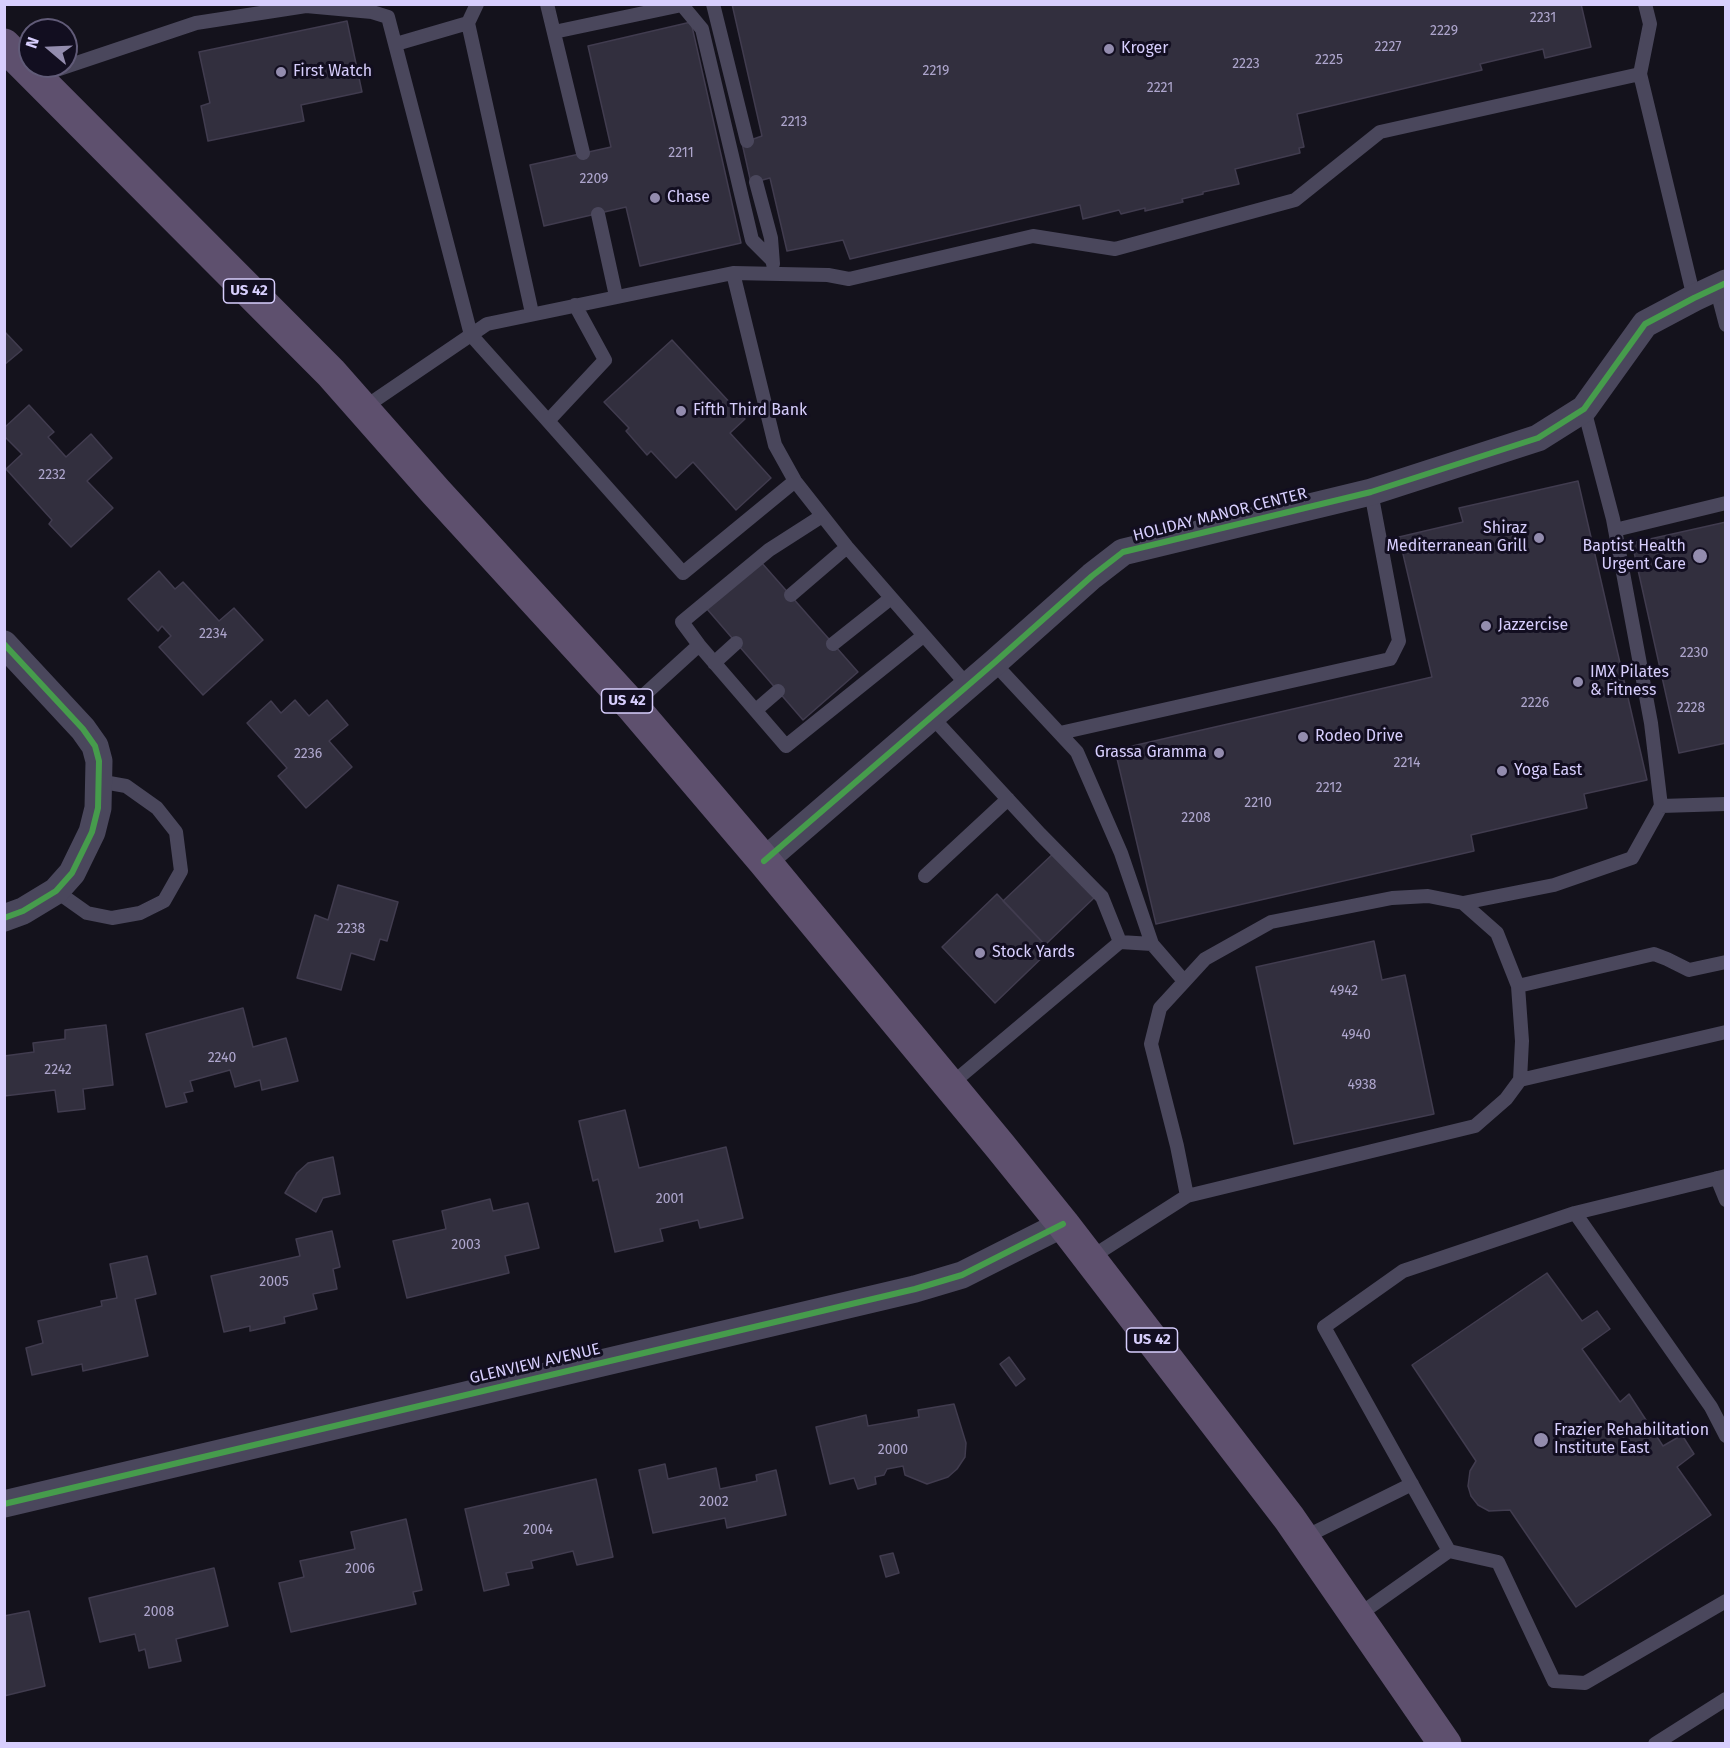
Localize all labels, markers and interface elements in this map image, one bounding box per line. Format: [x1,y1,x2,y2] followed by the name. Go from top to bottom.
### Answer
[1530,10,1556,26] house number: 2231
[18,18,78,78] north arrow
[1430,23,1458,39] house number: 2229
[22,35,43,51] text: N
[1121,39,1168,59] place label: Kroger
[1375,39,1401,55] house number: 2227
[1102,42,1116,56] marker: Kroger
[1315,52,1343,68] house number: 2225
[1232,56,1260,72] house number: 2223
[293,62,372,82] place label: First Watch
[923,63,949,79] house number: 2219
[274,65,288,79] marker: First Watch
[1147,80,1173,96] house number: 2221
[781,114,807,130] house number: 2213
[668,145,694,161] house number: 2211
[580,171,608,187] house number: 2209
[667,188,710,208] place label: Chase
[648,191,662,205] marker: Chase
[224,279,274,303] road number: US 42
[693,401,807,421] place label: Fifth Third Bank
[674,404,688,418] marker: Fifth Third Bank
[38,467,66,483] house number: 2232
[1131,484,1309,546] street label: HOLIDAY MANOR CENTER
[1387,519,1527,557] place label: Shiraz Mediterranean Grill
[1532,531,1546,545] marker: Shiraz Mediterranean Grill
[1582,537,1686,575] place label: Baptist Health Urgent Care
[1691,547,1709,565] marker: Baptist Health Urgent Care
[1498,616,1568,636] place label: Jazzercise
[1479,619,1493,633] marker: Jazzercise
[199,626,227,642] house number: 2234
[1680,645,1708,661] house number: 2230
[1590,663,1669,701] place label: IMX Pilates & Fitness
[1571,675,1585,689] marker: IMX Pilates & Fitness
[602,689,652,713] road number: US 42
[1521,695,1549,711] house number: 2226
[1677,700,1705,716] house number: 2228
[1315,727,1403,747] place label: Rodeo Drive
[1296,730,1310,744] marker: Rodeo Drive
[1095,743,1207,763] place label: Grassa Gramma
[294,746,322,762] house number: 2236
[1212,746,1226,760] marker: Grassa Gramma
[1393,755,1421,771] house number: 2214
[1514,761,1582,781] place label: Yoga East
[1495,764,1509,778] marker: Yoga East
[1316,780,1342,796] house number: 2212
[1244,795,1272,811] house number: 2210
[1181,810,1211,826] house number: 2208
[337,921,365,937] house number: 2238
[992,943,1075,963] place label: Stock Yards
[973,946,987,960] marker: Stock Yards
[1330,983,1358,999] house number: 4942
[1341,1027,1371,1043] house number: 4940
[208,1050,236,1066] house number: 2240
[44,1062,72,1078] house number: 2242
[1348,1077,1376,1093] house number: 4938
[656,1191,684,1207] house number: 2001
[451,1237,481,1253] house number: 2003
[259,1274,289,1290] house number: 2005
[1126,1328,1178,1352] road number: US 42
[468,1340,602,1388] street label: GLENVIEW AVENUE
[1554,1421,1709,1459] place label: Frazier Rehabilitation Institute East
[1532,1431,1550,1449] marker: Frazier Rehabilitation Institute East
[878,1442,908,1458] house number: 2000
[699,1494,729,1510] house number: 2002
[523,1522,553,1538] house number: 2004
[345,1561,375,1577] house number: 2006
[144,1604,174,1620] house number: 2008

